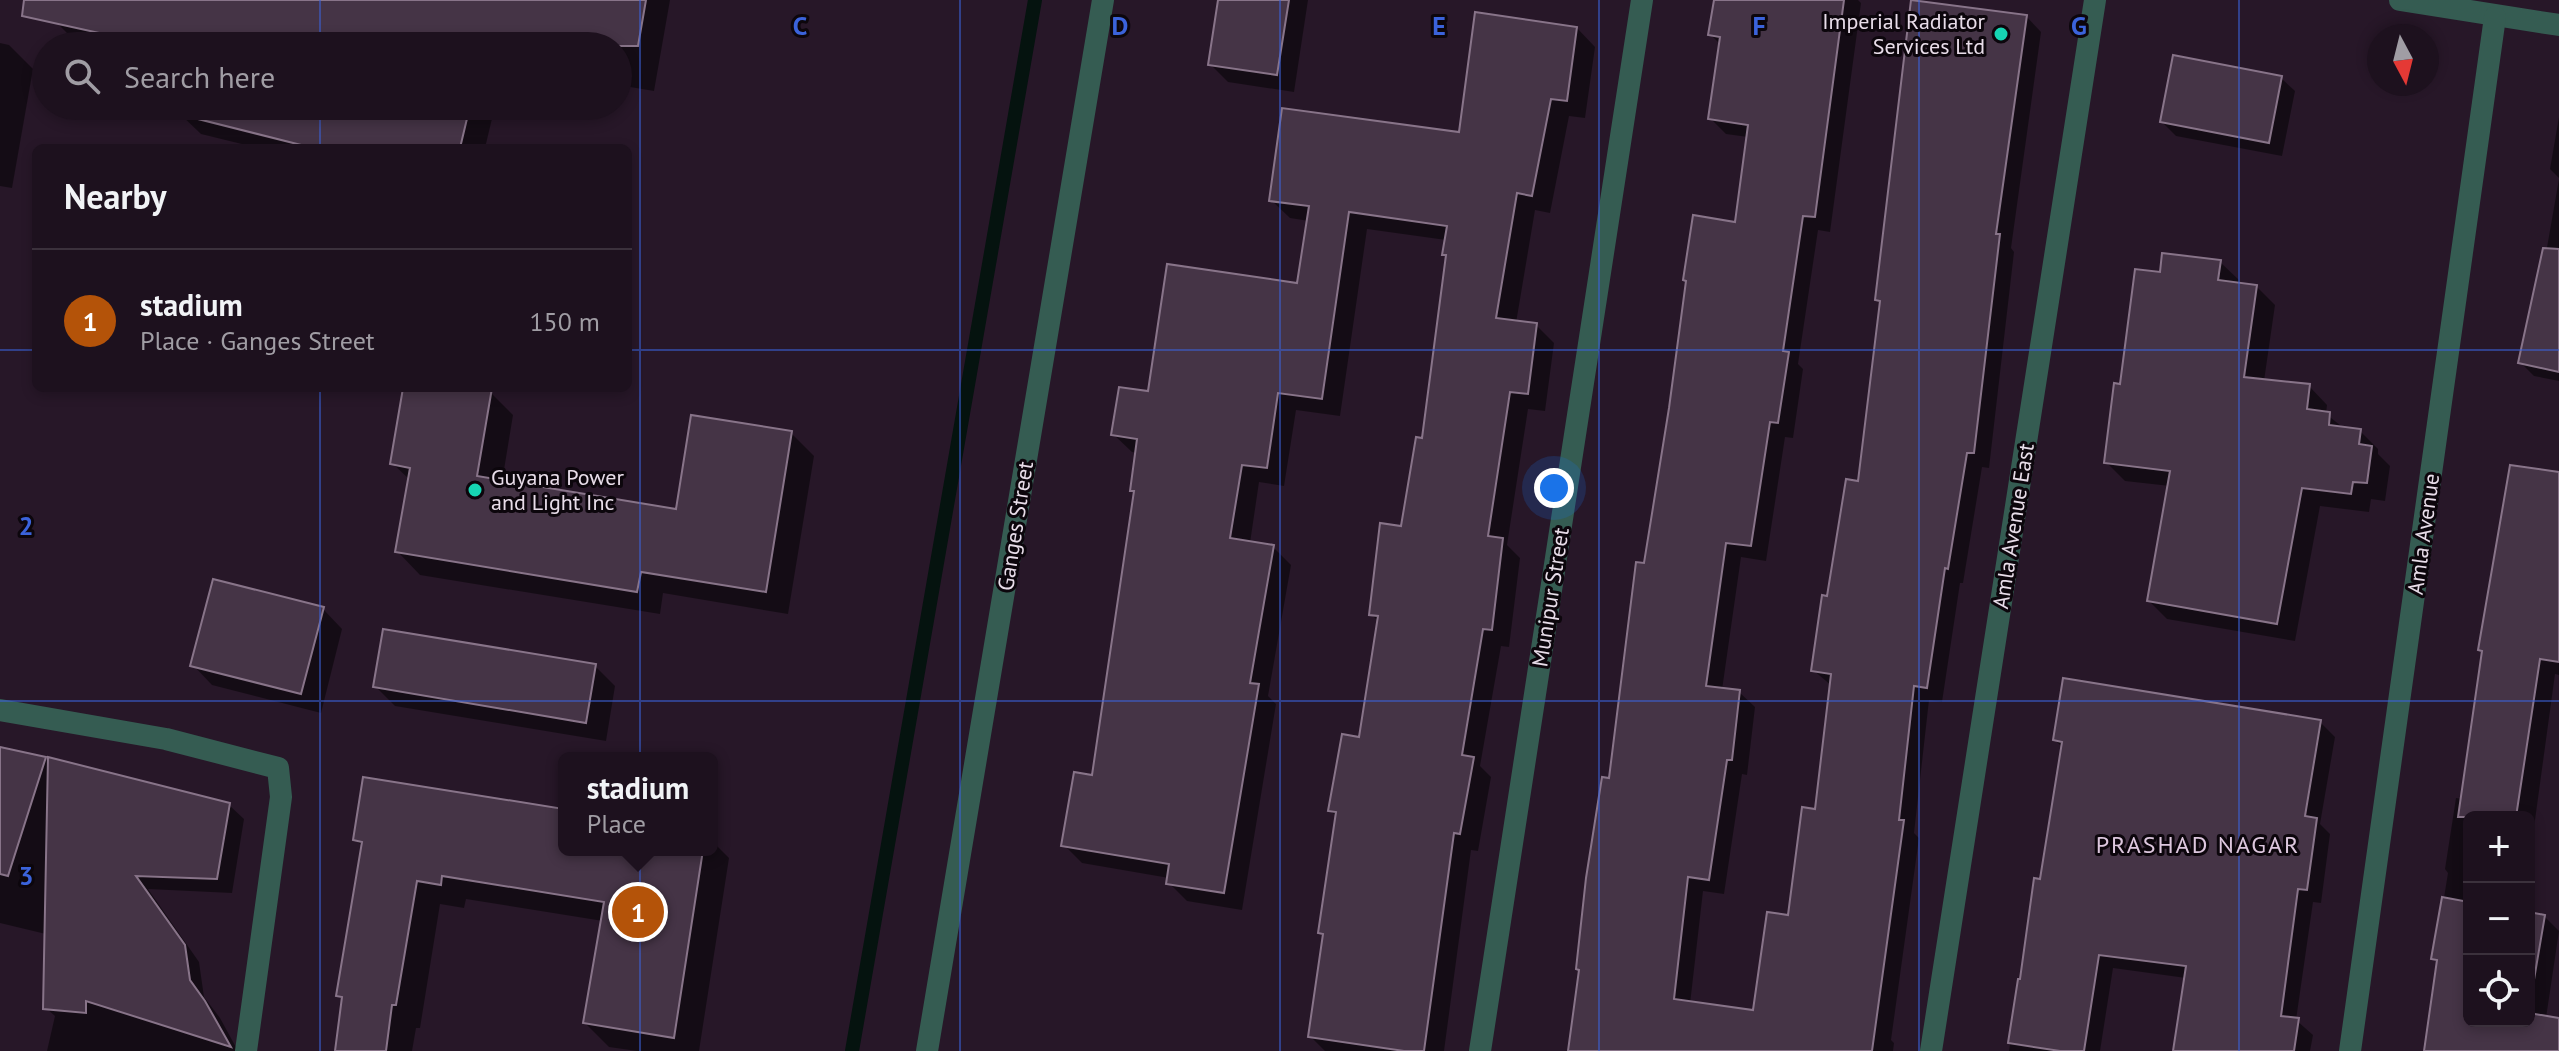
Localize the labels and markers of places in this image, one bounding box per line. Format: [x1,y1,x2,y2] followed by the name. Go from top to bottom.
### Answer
[1822,7,1986,60] place label: Imperial Radiator Services Ltd
[1992,25,2010,43] marker: Imperial Radiator Services Ltd
[491,463,624,516] place label: Guyana Power and Light Inc
[466,481,484,499] marker: Guyana Power and Light Inc
[612,882,664,942] pin: 1

